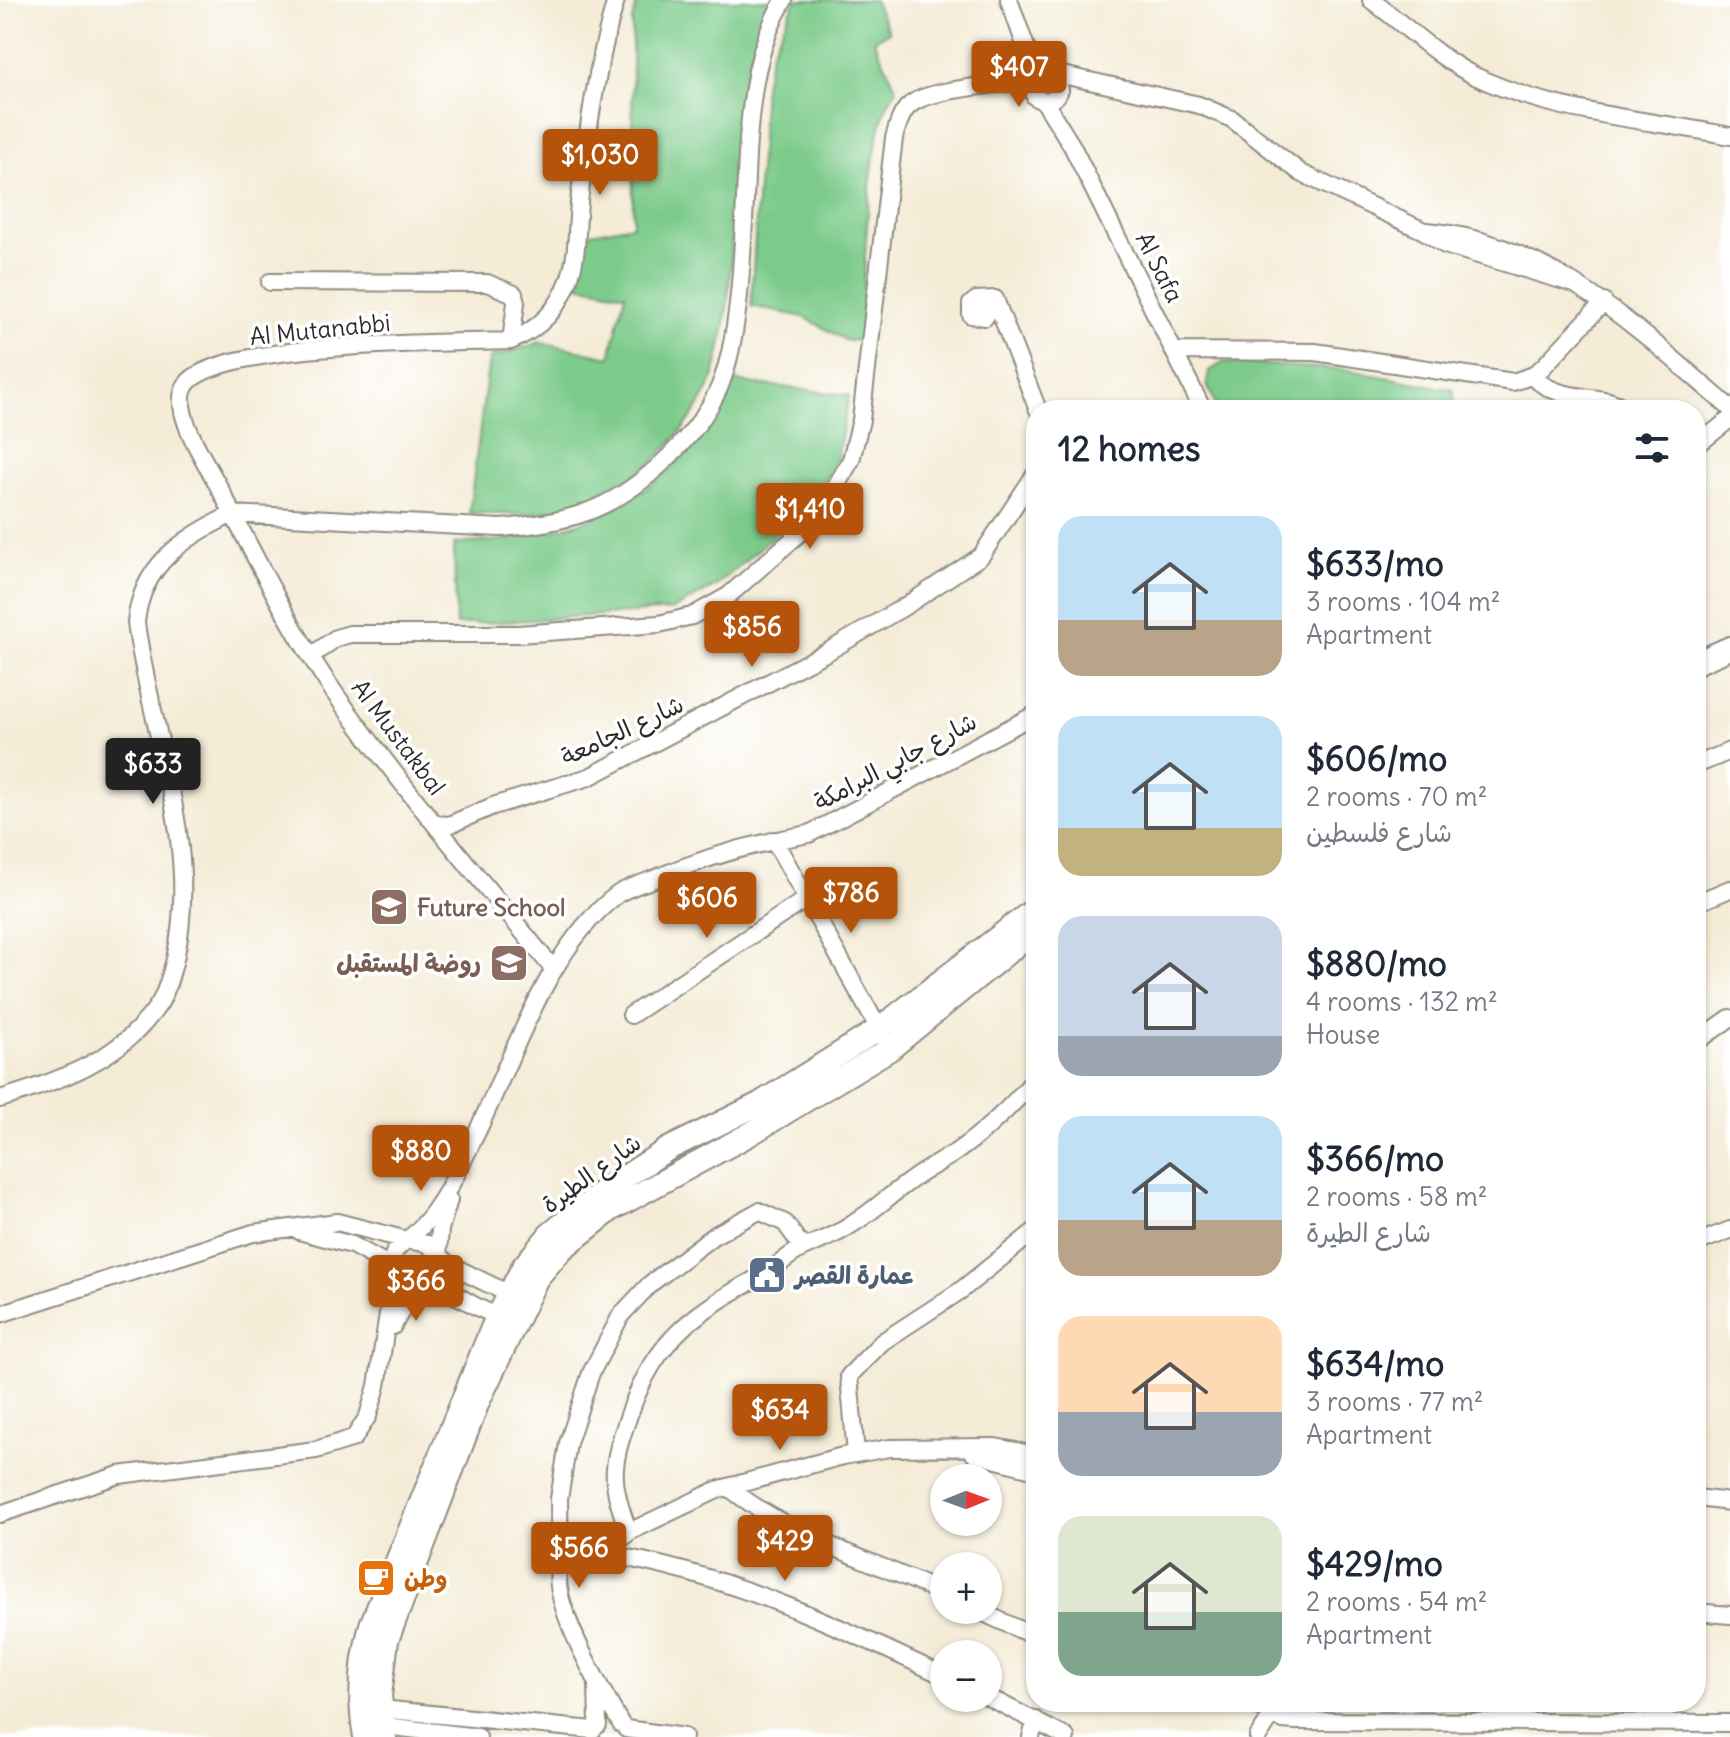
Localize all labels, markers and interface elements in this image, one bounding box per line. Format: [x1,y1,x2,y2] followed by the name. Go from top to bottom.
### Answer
[972,41,1066,109] pin: $407
[990,50,1048,83] text: $407
[535,129,665,197] pin: $1,030
[561,138,639,171] text: $1,030
[1130,227,1190,307] street label: Al Safa
[248,307,392,351] street label: Al Mutanabbi
[1630,426,1674,470] icon: filters
[1058,427,1201,470] text: 12 homes
[745,483,875,551] pin: $1,410
[774,492,846,525] text: $1,410
[1306,542,1444,585] text: $633/mo
[1122,548,1218,644] icon: home
[1306,585,1501,618] text: 3 rooms · 104 m²
[705,601,799,669] pin: $856
[722,610,782,643] text: $856
[1306,618,1432,651] text: Apartment
[346,673,452,801] street label: Al Mustakbal
[556,689,689,774] street label: شارع الجامعة
[809,706,985,823] street label: شارع جابي البرامكة
[1306,737,1447,780] text: $606/mo
[106,738,200,806] pin: $633
[124,747,182,780] text: $633
[1122,748,1218,844] icon: home
[1306,780,1487,813] text: 2 rooms · 70 m²
[1306,816,1452,849] text: شارع فلسطين
[804,867,898,935] pin: $786
[660,872,754,940] pin: $606
[822,876,880,909] text: $786
[676,881,738,914] text: $606
[368,886,410,928] school or university icon: Future School
[417,892,565,922] place label: Future School
[488,942,530,984] school or university icon: روضة المستقبل
[1306,942,1447,985] text: $880/mo
[336,948,481,978] place label: روضة المستقبل
[1122,948,1218,1044] icon: home
[1306,985,1498,1018] text: 4 rooms · 132 m²
[1306,1018,1380,1051] text: House
[374,1125,468,1193] pin: $880
[535,1127,648,1221] street label: شارع الطيرة
[390,1134,452,1167] text: $880
[1306,1137,1444,1180] text: $366/mo
[1122,1148,1218,1244] icon: home
[1306,1180,1487,1213] text: 2 rooms · 58 m²
[1306,1216,1431,1249] text: شارع الطيرة
[746,1254,788,1296] public building icon: عمارة القصر
[369,1255,463,1323] pin: $366
[793,1260,915,1290] place label: عمارة القصر
[386,1264,446,1297] text: $366
[1306,1342,1444,1385] text: $634/mo
[1122,1348,1218,1444] icon: home
[733,1384,827,1452] pin: $634
[1306,1385,1484,1418] text: 3 rooms · 77 m²
[750,1393,810,1426] text: $634
[1306,1418,1432,1451] text: Apartment
[930,1464,1002,1536] north arrow
[930,1464,1002,1712] map controls
[738,1515,832,1583] pin: $429
[532,1522,626,1590] pin: $566
[756,1524,814,1557] text: $429
[549,1531,609,1564] text: $566
[1306,1542,1443,1585] text: $429/mo
[1122,1548,1218,1644] icon: home
[930,1552,1002,1624] button: +
[355,1557,397,1599] cafe icon: وطن
[404,1563,448,1593] place label: وطن
[1306,1585,1488,1618] text: 2 rooms · 54 m²
[1306,1618,1432,1651] text: Apartment
[930,1640,1002,1712] button: −

